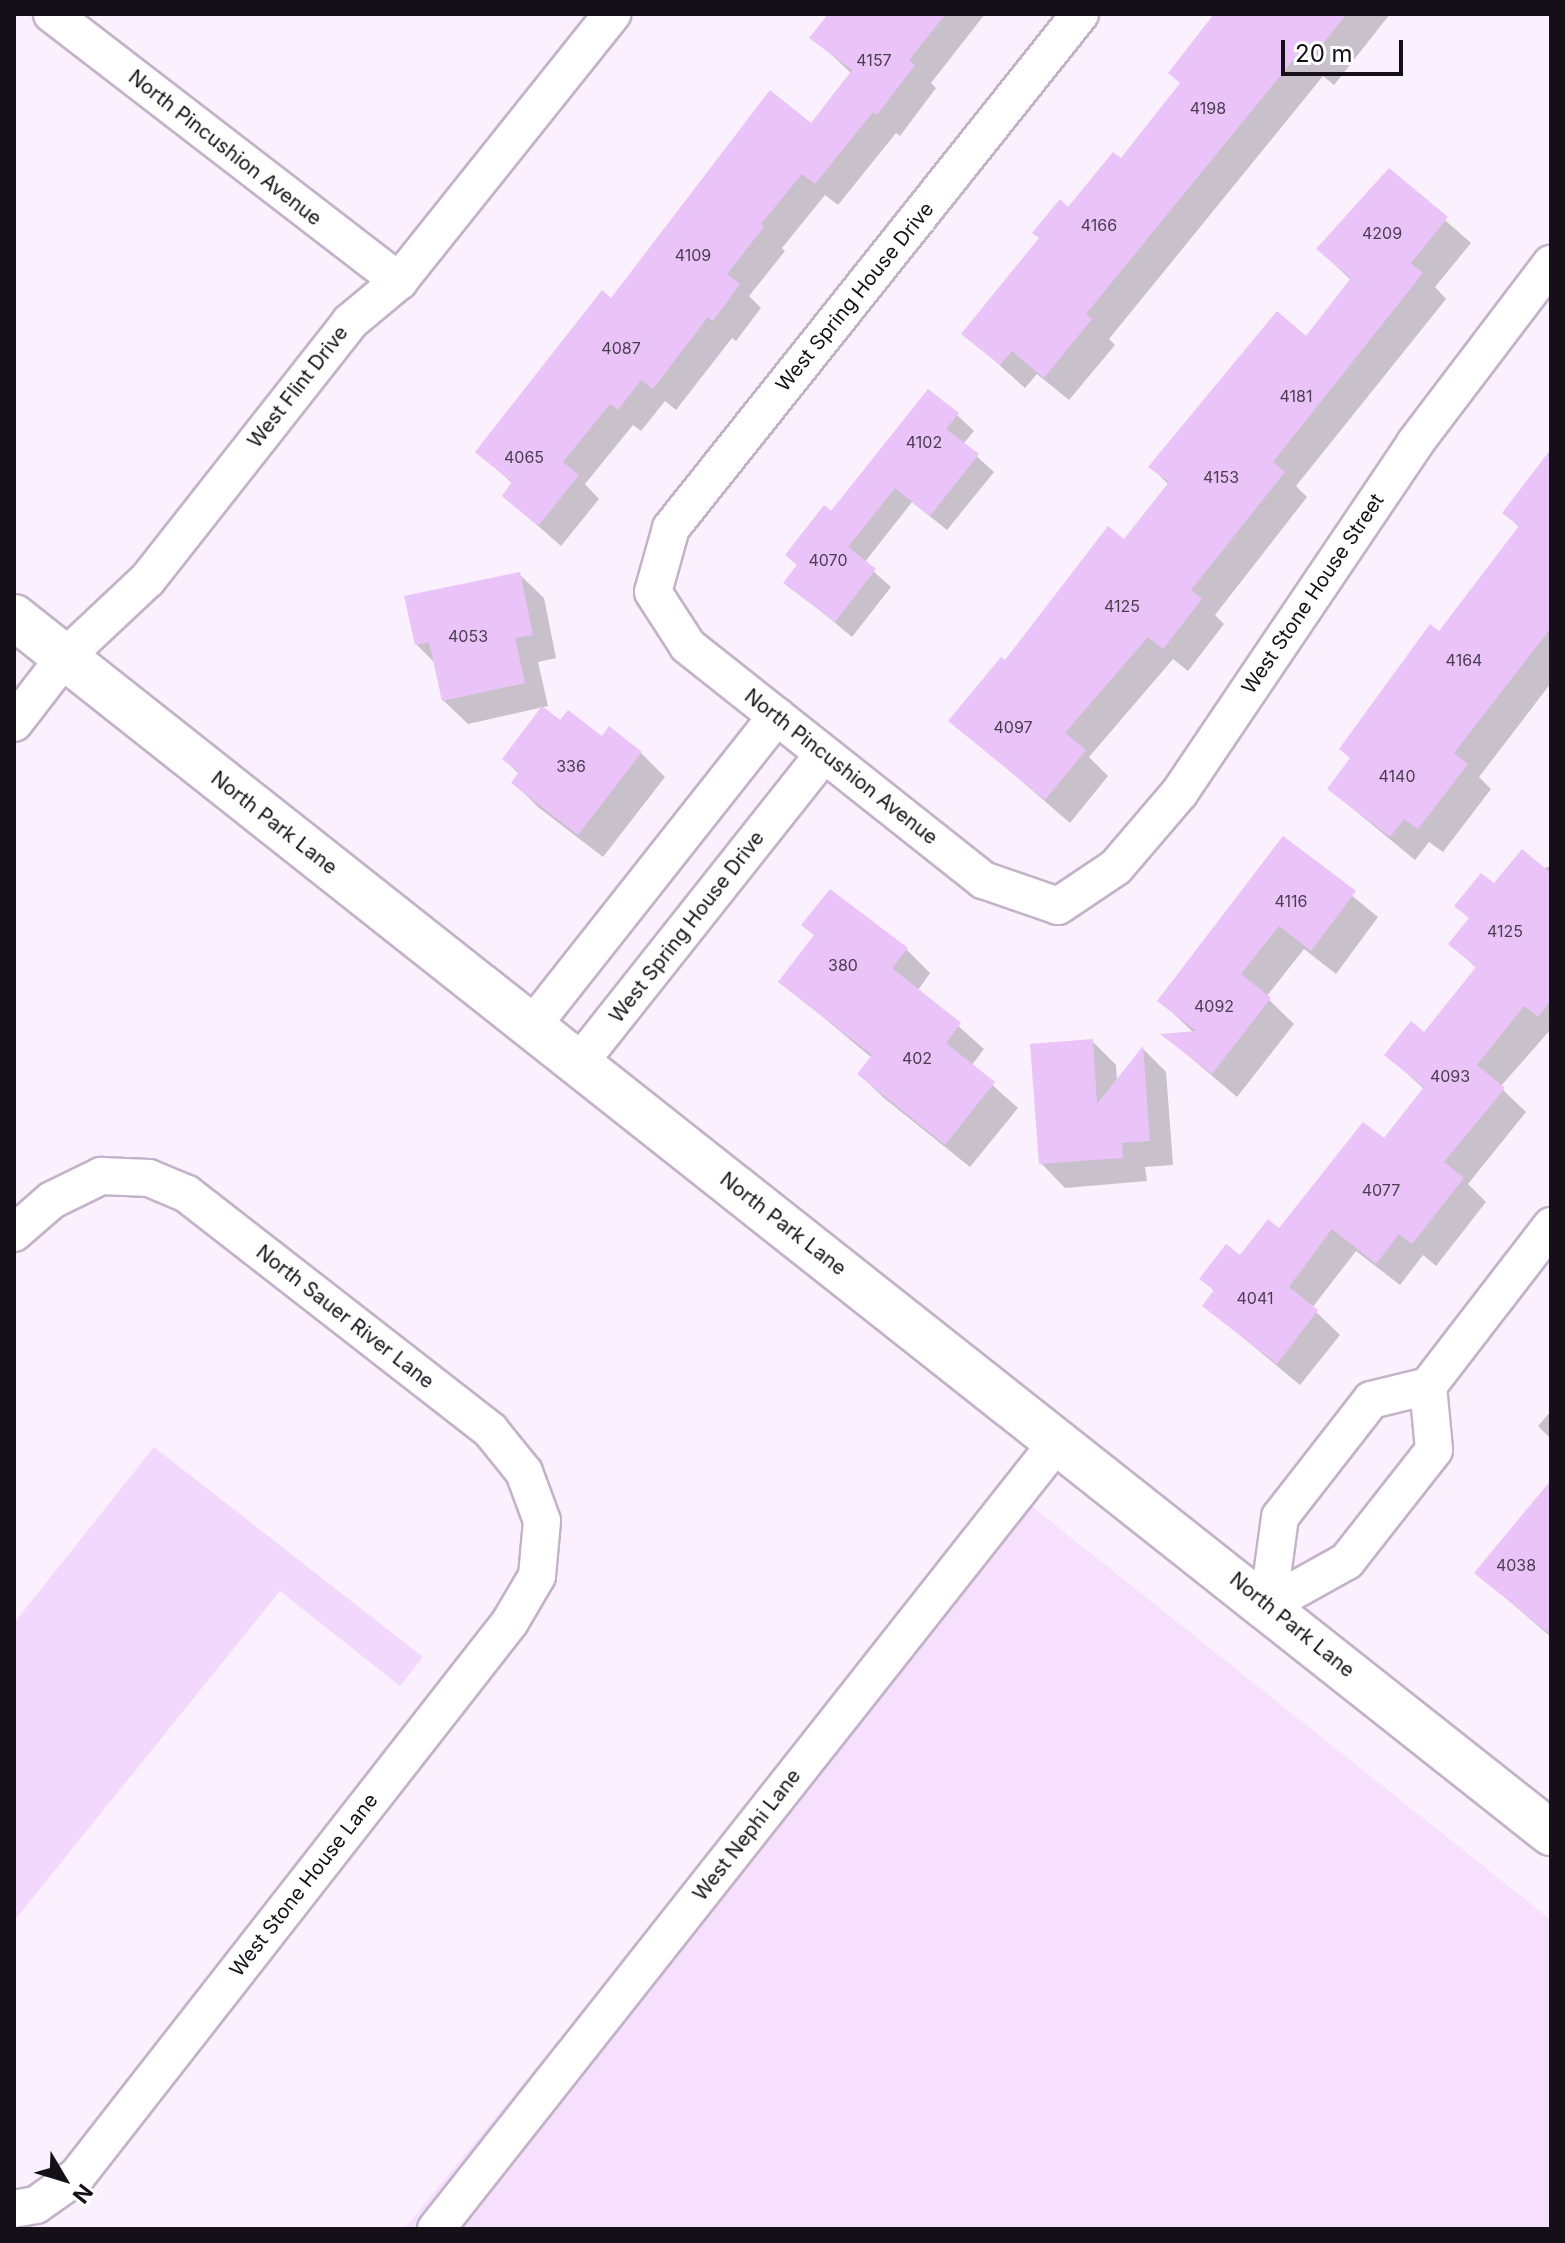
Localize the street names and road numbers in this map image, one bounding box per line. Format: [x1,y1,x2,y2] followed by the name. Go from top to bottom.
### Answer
[124,65,326,231] street label: North Pincushion Avenue
[771,197,939,397] street label: West Spring House Drive
[243,321,353,453] street label: West Flint Drive
[1237,489,1389,699] street label: West Stone House Street
[740,684,942,850] street label: North Pincushion Avenue
[206,766,342,880] street label: North Park Lane
[605,826,769,1028] street label: West Spring House Drive
[715,1167,851,1281] street label: North Park Lane
[251,1240,439,1394] street label: North Sauer River Lane
[1225,1567,1359,1683] street label: North Park Lane
[688,1764,806,1906] street label: West Nephi Lane
[225,1789,383,1981] street label: West Stone House Lane

